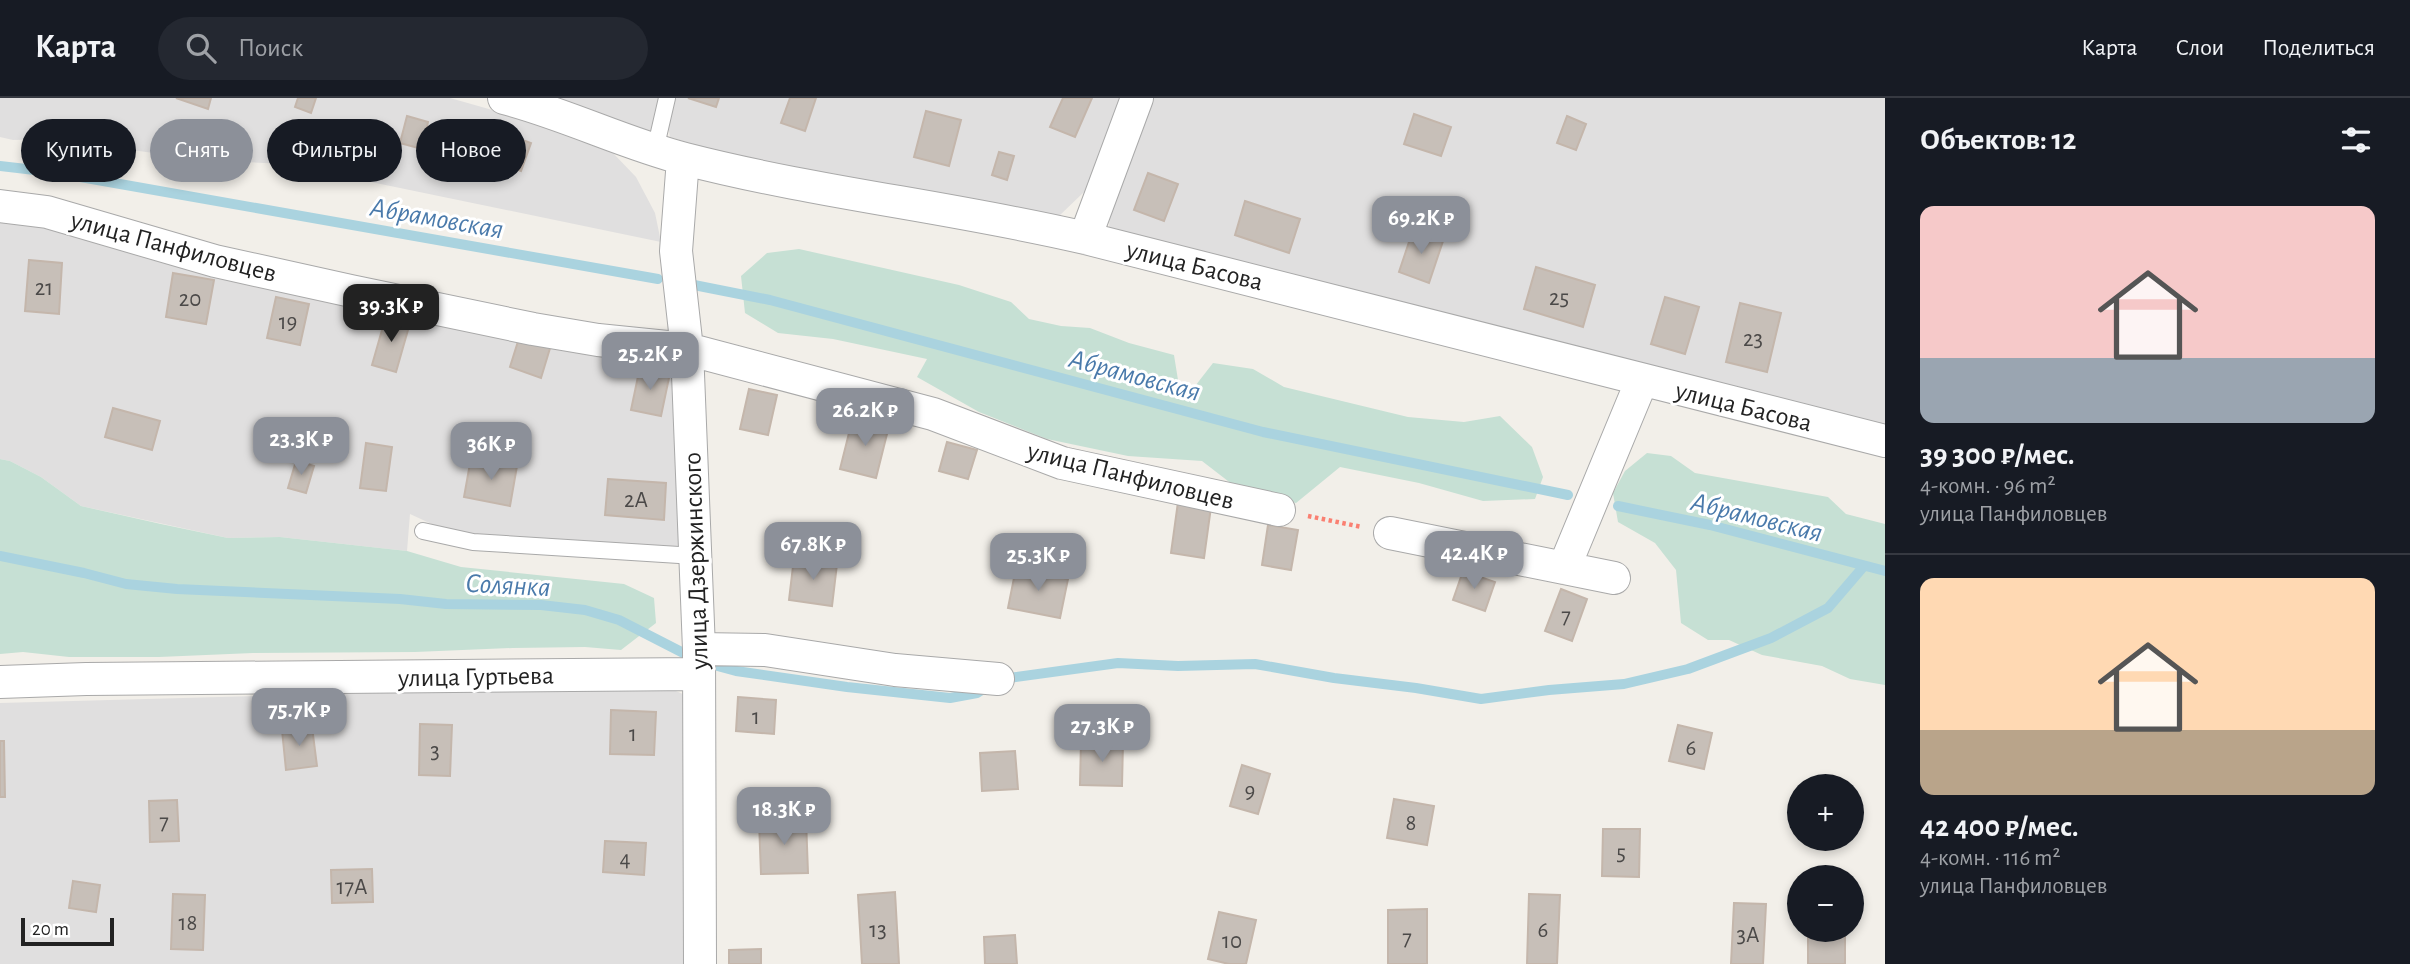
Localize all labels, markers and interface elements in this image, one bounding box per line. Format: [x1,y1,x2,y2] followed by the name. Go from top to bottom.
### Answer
[158,17,648,80] search box
[182,29,220,67] icon: search
[35,31,116,64] text: Карта
[238,35,303,61] text: Поиск
[2081,36,2137,60] text: Карта
[2175,36,2224,60] text: Слои
[2262,36,2375,60] text: Поделиться
[21,119,136,182] chip: Купить
[150,119,253,182] chip: Снять
[267,119,402,182] chip: Фильтры
[416,119,526,182] chip: Новое
[2337,121,2375,159] icon: filters
[1920,125,2076,155] text: Объектов: 12
[367,193,505,244] water label: Абрамовская
[1356,197,1486,256] pin: 69.2K ₽
[67,207,279,287] street label: улица Панфиловцев
[1388,207,1454,230] text: 69.2K ₽
[1123,236,1266,296] street label: улица Басова
[2085,252,2211,378] icon: home
[35,277,53,300] house number: 21
[326,285,456,344] pin: 39.3K ₽
[1549,287,1569,310] house number: 25
[179,288,201,311] house number: 20
[359,295,423,318] text: 39.3K ₽
[279,311,297,334] house number: 19
[1743,328,1763,351] house number: 23
[585,332,715,392] pin: 25.2K ₽
[618,343,682,366] text: 25.2K ₽
[1065,345,1203,407] water label: Абрамовская
[1672,377,1815,437] street label: улица Басова
[800,388,930,448] pin: 26.2K ₽
[832,399,898,422] text: 26.2K ₽
[236,418,366,477] pin: 23.3K ₽
[442,422,540,482] pin: 36K ₽
[269,428,333,451] text: 23.3K ₽
[467,433,515,456] text: 36K ₽
[1024,437,1237,514] street label: улица Панфиловцев
[1920,440,2075,470] text: 39 300 ₽/мес.
[679,452,713,671] street label: улица Дзержинского
[1920,475,2055,498] text: 4-комн. · 96 m²
[1687,488,1825,548] water label: Абрамовская
[624,489,648,512] house number: 2А
[1920,503,2107,526] text: улица Панфиловцев
[748,522,878,582] pin: 67.8K ₽
[1409,532,1539,591] pin: 42.4K ₽
[780,533,846,556] text: 67.8K ₽
[973,533,1103,593] pin: 25.3K ₽
[1441,542,1507,565] text: 42.4K ₽
[1006,544,1070,567] text: 25.3K ₽
[465,570,551,602] water label: Солянка
[1561,605,1571,628] house number: 7
[2085,624,2211,750] icon: home
[397,663,554,691] street label: улица Гуртьева
[234,688,364,748] pin: 75.7K ₽
[268,699,330,722] text: 75.7K ₽
[1037,704,1167,764] pin: 27.3K ₽
[752,706,760,729] house number: 1
[1070,715,1134,738] text: 27.3K ₽
[629,723,637,746] house number: 1
[1686,737,1696,760] house number: 6
[430,740,440,763] house number: 3
[1787,774,1864,942] map controls
[1787,774,1864,851] button: +
[1245,780,1255,803] house number: 9
[719,788,849,847] pin: 18.3K ₽
[753,798,815,821] text: 18.3K ₽
[159,811,169,834] house number: 7
[1406,812,1416,835] house number: 8
[1920,812,2079,842] text: 42 400 ₽/мес.
[1616,842,1626,865] house number: 5
[1920,847,2060,870] text: 4-комн. · 116 m²
[619,848,631,871] house number: 4
[1787,865,1864,942] button: −
[1920,875,2107,898] text: улица Панфиловцев
[336,876,368,899] house number: 17А
[179,912,197,935] house number: 18
[21,915,114,947] scale bar
[869,919,887,942] house number: 13
[1538,919,1548,942] house number: 6
[32,920,69,939] text: 20 m
[1737,924,1760,947] house number: 3А
[1402,927,1412,950] house number: 7
[1222,930,1242,953] house number: 10

